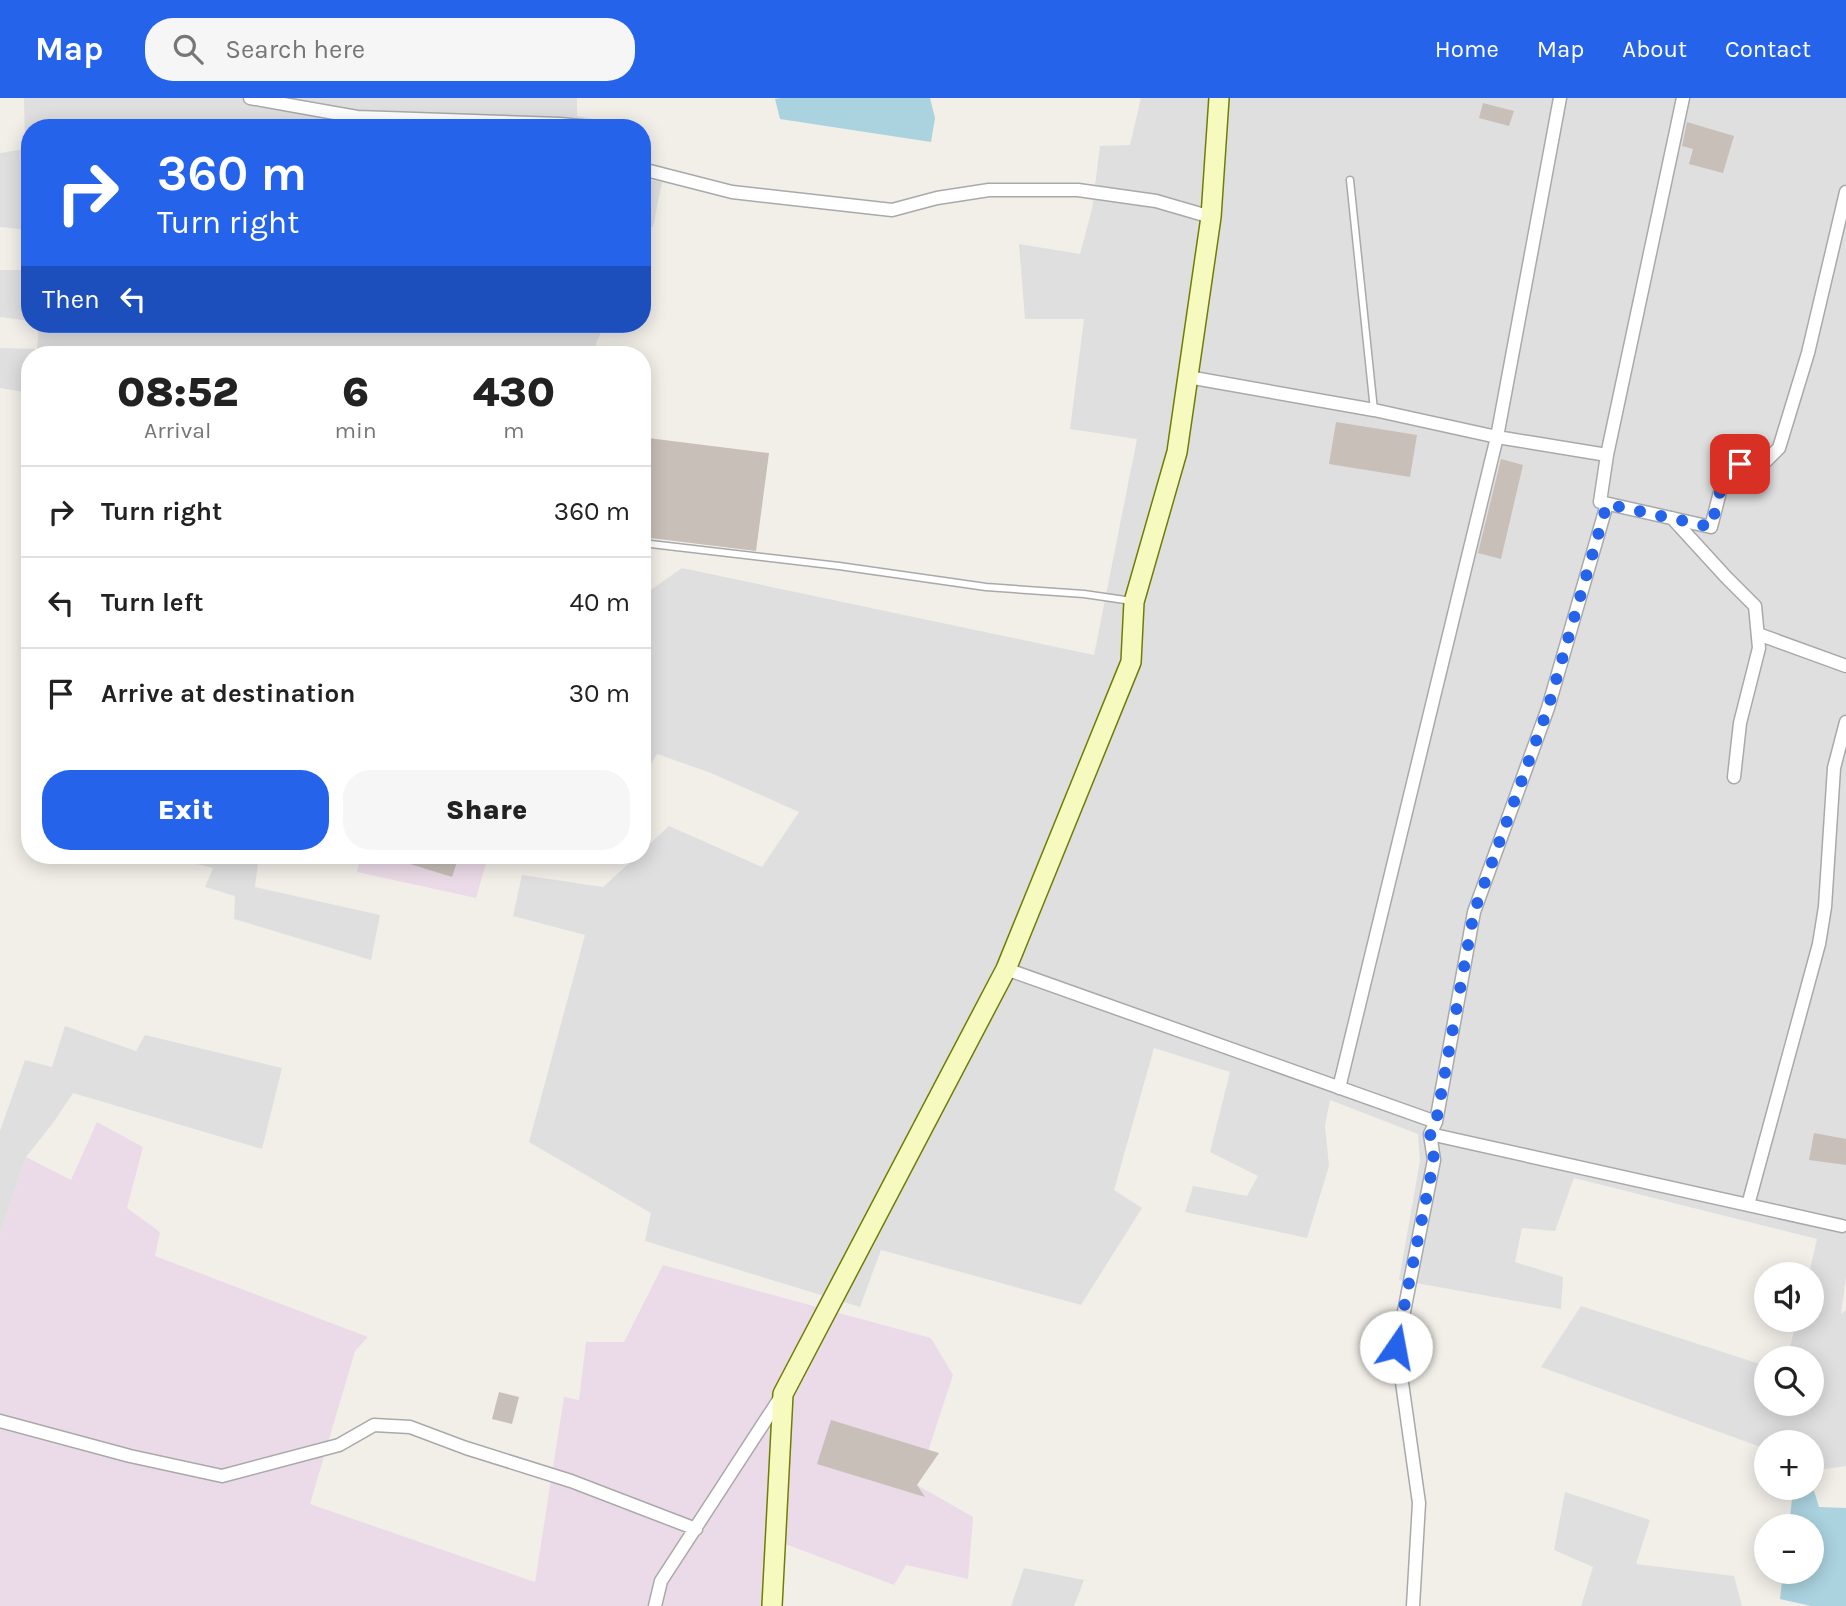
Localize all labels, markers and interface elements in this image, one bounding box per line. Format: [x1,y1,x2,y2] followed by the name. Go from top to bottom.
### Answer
[145,18,635,81] search box
[35,30,103,68] text: Map
[169,30,207,68] icon: search
[225,34,365,65] text: Search here
[1435,35,1499,63] text: Home
[1537,35,1584,63] text: Map
[1622,35,1687,63] text: About
[1725,35,1811,63] text: Contact
[157,145,307,202] text: 360 m
[42,147,133,238] icon: right
[157,204,299,241] text: Turn right
[114,280,152,318] icon: left
[42,284,100,315] text: Then
[117,367,239,417] text: 08:52
[342,367,369,417] text: 6
[473,367,555,417] text: 430
[144,417,211,444] text: Arrival
[334,417,377,444] text: min
[503,417,525,444] text: m
[1710,434,1770,494] pin
[1721,445,1759,483] icon: arrive
[42,493,80,531] icon: right
[101,496,222,527] text: Turn right
[554,496,630,527] text: 360 m
[42,584,80,622] icon: left
[101,587,203,618] text: Turn left
[570,587,630,618] text: 40 m
[42,675,80,713] icon: arrive
[101,678,355,709] text: Arrive at destination
[569,678,630,709] text: 30 m
[42,770,329,850] button: Exit
[343,770,630,850] button: Share
[1754,1262,1824,1584] map controls
[1754,1262,1824,1332] button: sound
[1359,1310,1433,1384] position arrow
[1754,1346,1824,1416] button: search
[1754,1430,1824,1500] button: +
[1754,1514,1824,1584] button: −

